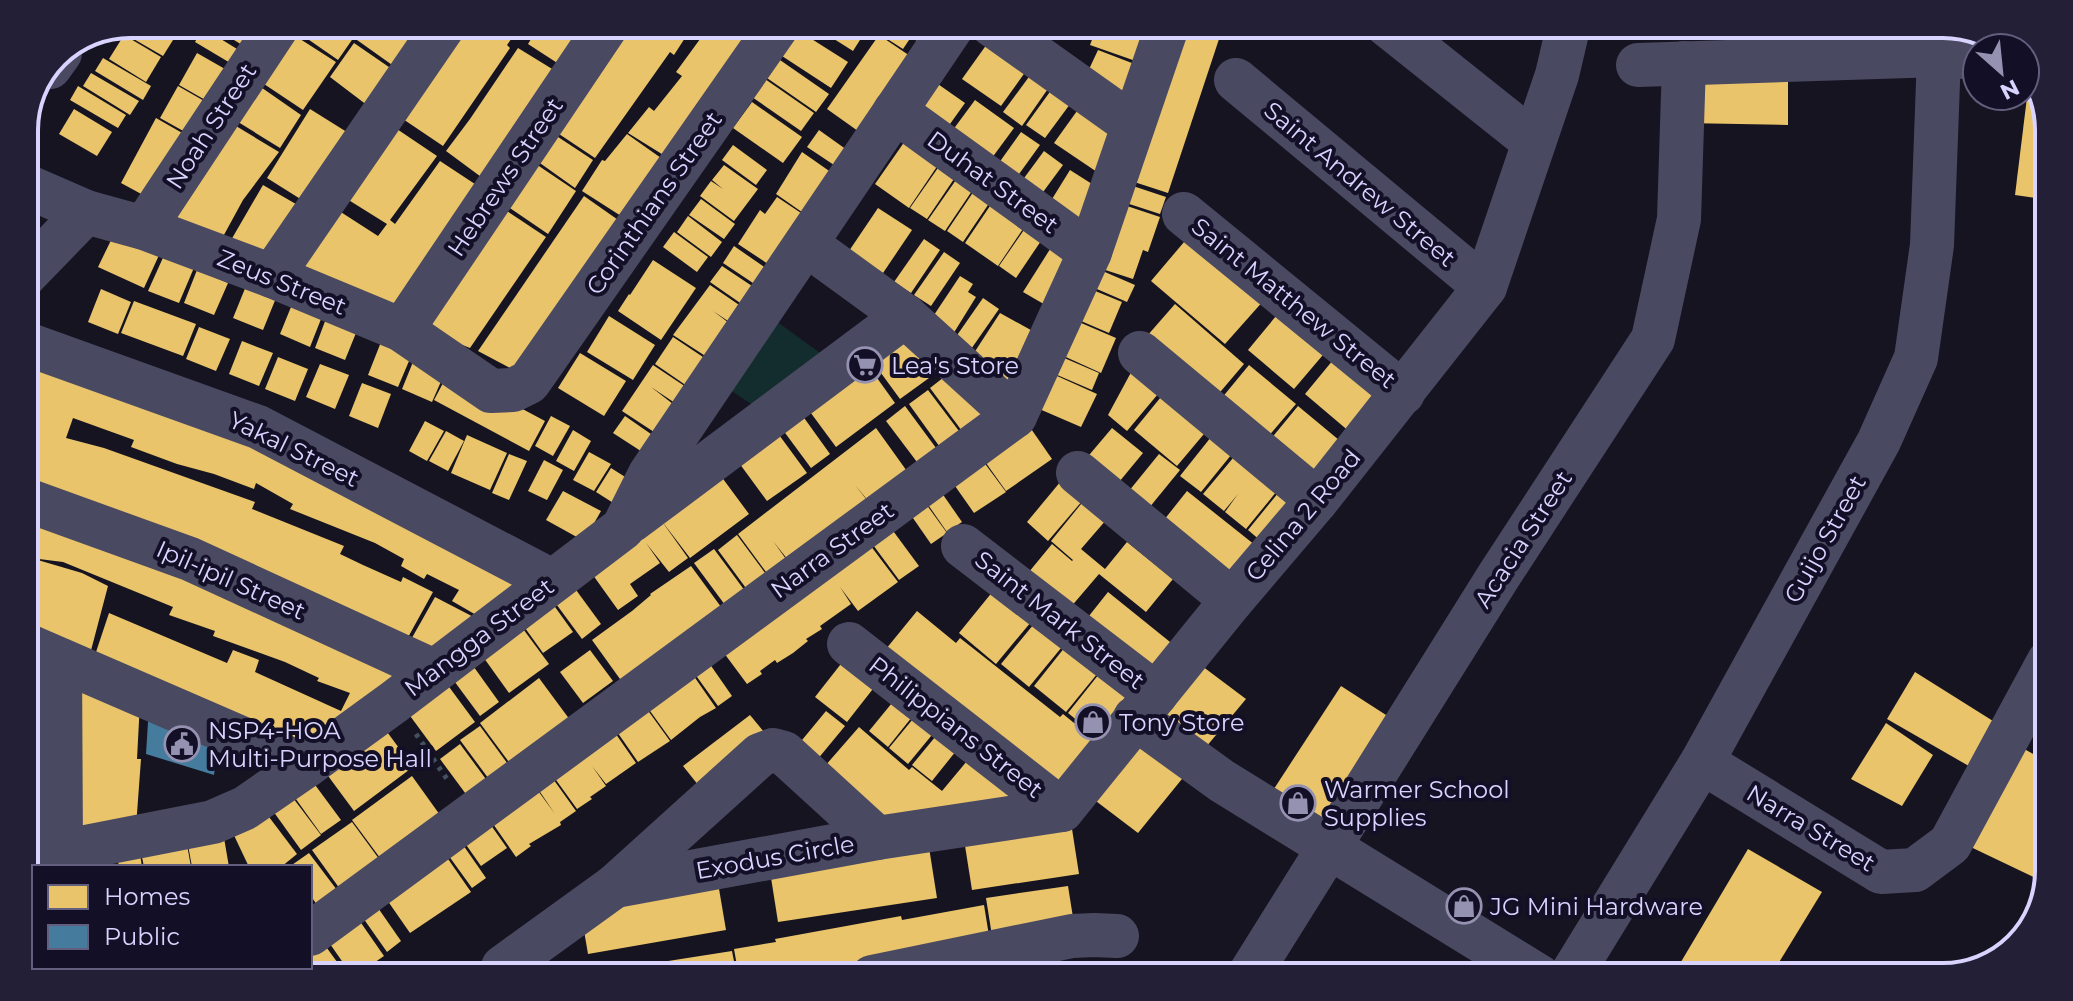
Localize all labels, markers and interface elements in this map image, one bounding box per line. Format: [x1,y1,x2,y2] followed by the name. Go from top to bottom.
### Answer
[1961,32,2041,112] north arrow
[160,58,262,194] street label: Noah Street
[1996,73,2024,105] text: N
[441,92,569,262] street label: Hebrews Street
[1258,95,1462,273] street label: Saint Andrew Street
[580,106,728,300] street label: Corinthians Street
[922,125,1064,239] street label: Duhat Street
[1186,212,1402,394] street label: Saint Matthew Street
[213,243,351,321] street label: Zeus Street
[846,346,884,384] supermarket icon: Lea's Store
[891,351,1019,380] place label: Lea's Store
[224,405,364,493] street label: Yakal Street
[1239,443,1367,587] street label: Celina 2 Road
[1468,465,1578,613] street label: Acacia Street
[1778,470,1872,608] street label: Guijo Street
[765,496,899,604] street label: Narra Street
[152,534,310,626] street label: Ipil-ipil Street
[969,545,1151,695] street label: Saint Mark Street
[399,571,559,703] street label: Mangga Street
[863,650,1049,804] street label: Philippians Street
[1074,703,1112,741] shop icon: Tony Store
[1119,708,1244,737] place label: Tony Store
[208,716,432,773] place label: NSP4-HOA Multi-Purpose Hall
[163,725,201,763] public building icon: NSP4-HOA Multi-Purpose Hall
[1324,775,1510,832] place label: Warmer School Supplies
[1741,778,1881,878] street label: Narra Street
[1279,784,1317,822] shop icon: Warmer School Supplies
[693,829,857,885] street label: Exodus Circle
[32,865,312,969] legend
[104,882,190,911] text: Homes
[1445,887,1483,925] shop icon: JG Mini Hardware
[1489,892,1703,921] place label: JG Mini Hardware
[104,922,180,951] text: Public

